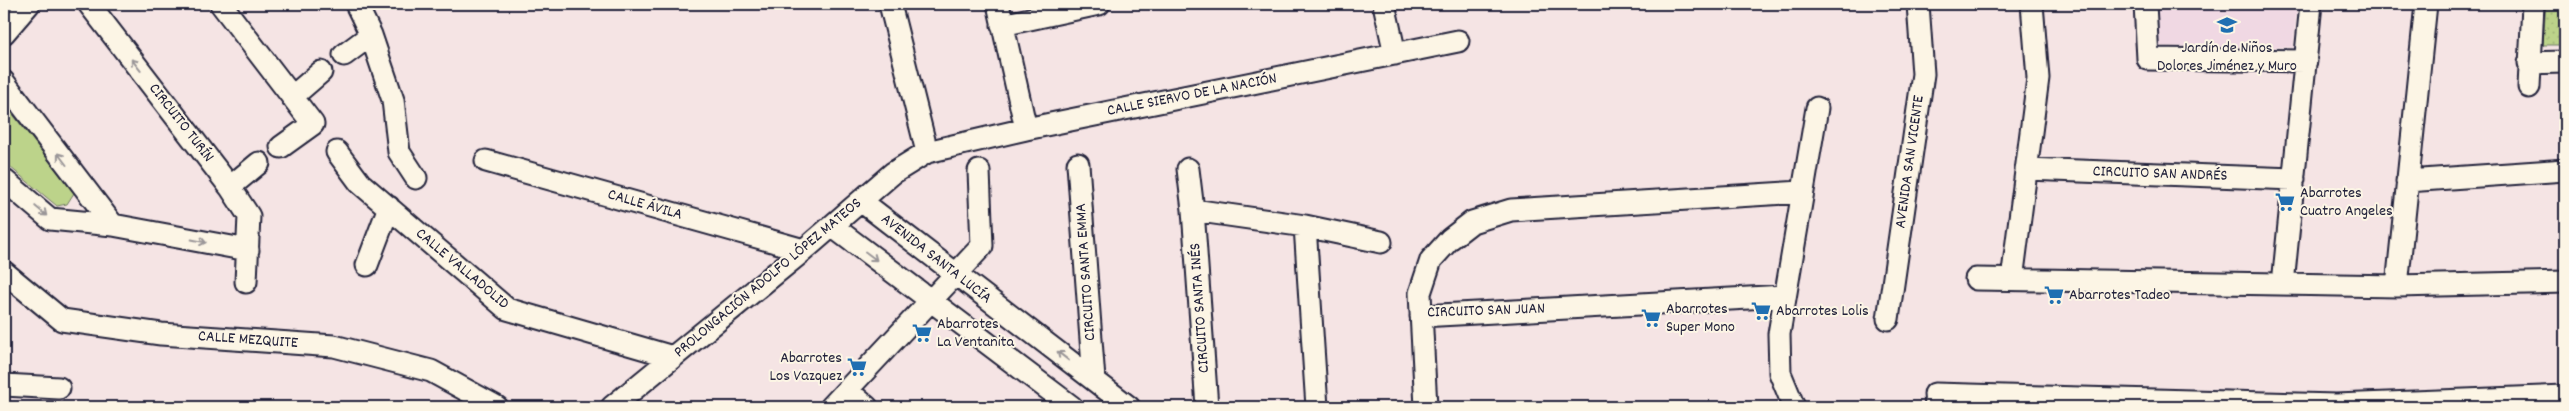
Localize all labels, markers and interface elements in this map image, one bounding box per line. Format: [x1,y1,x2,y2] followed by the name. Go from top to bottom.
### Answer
[2216,14,2238,36] school or university icon: Jardín de Niños Dolores Jiménez y Muro
[2157,37,2297,78] place label: Jardín de Niños Dolores Jiménez y Muro
[131,58,141,72] one-way arrow
[1105,67,1279,123] street label: CALLE SIERVO DE LA NACIÓN
[143,79,219,167] street label: CIRCUITO TURÍN
[1889,93,1931,230] street label: AVENIDA SAN VICENTE
[57,153,68,166] one-way arrow
[2092,160,2228,188] street label: CIRCUITO SAN ANDRÉS
[2300,182,2393,223] place label: Abarrotes Cuatro Angeles
[605,183,685,227] street label: CALLE ÁVILA
[2274,191,2296,213] supermarket icon: Abarrotes Cuatro Angeles
[669,192,867,364] street label: PROLONGACIÓN ADOLFO LÓPEZ MATEOS
[1070,202,1102,342] street label: CIRCUITO SANTA EMMA
[34,205,47,216] one-way arrow
[876,208,997,310] street label: AVENIDA SANTA LUCÍA
[410,223,514,315] street label: CALLE VALLADOLID
[191,237,207,247] one-way arrow
[1184,242,1216,374] street label: CIRCUITO SANTA INÉS
[864,250,877,261] one-way arrow
[2043,284,2065,306] supermarket icon: Abarrotes Tadeo
[2069,284,2170,307] place label: Abarrotes Tadeo
[1427,297,1545,325] street label: CIRCUITO SAN JUAN
[1666,298,1735,339] place label: Abarrotes Super Mono
[1750,300,1772,322] supermarket icon: Abarrotes Lolis
[1776,300,1869,323] place label: Abarrotes Lolis
[1640,307,1662,329] supermarket icon: Abarrotes Super Mono
[937,313,1014,354] place label: Abarrotes La Ventanita
[911,322,933,344] supermarket icon: Abarrotes La Ventanita
[197,325,299,355] street label: CALLE MEZQUITE
[770,347,842,388] place label: Abarrotes Los Vazquez
[1057,351,1070,362] one-way arrow
[846,356,868,378] supermarket icon: Abarrotes Los Vazquez

